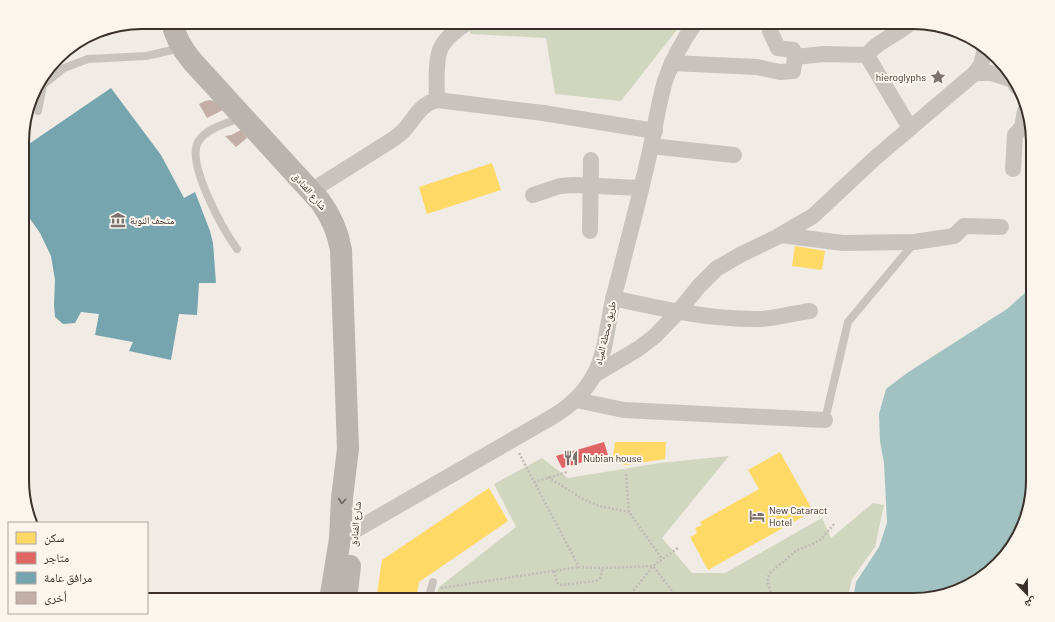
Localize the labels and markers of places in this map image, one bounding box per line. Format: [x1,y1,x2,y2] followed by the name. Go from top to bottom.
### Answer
[929,68,947,86] place icon: hieroglyphs
[876,71,926,83] place label: hieroglyphs
[109,211,127,229] museum icon: متحف النوبة
[130,214,175,226] place label: متحف النوبة
[562,449,580,467] restaurant icon: Nubian house
[583,452,642,464] place label: Nubian house
[769,504,828,528] place label: New Cataract Hotel
[748,507,766,525] hotel icon: New Cataract Hotel

